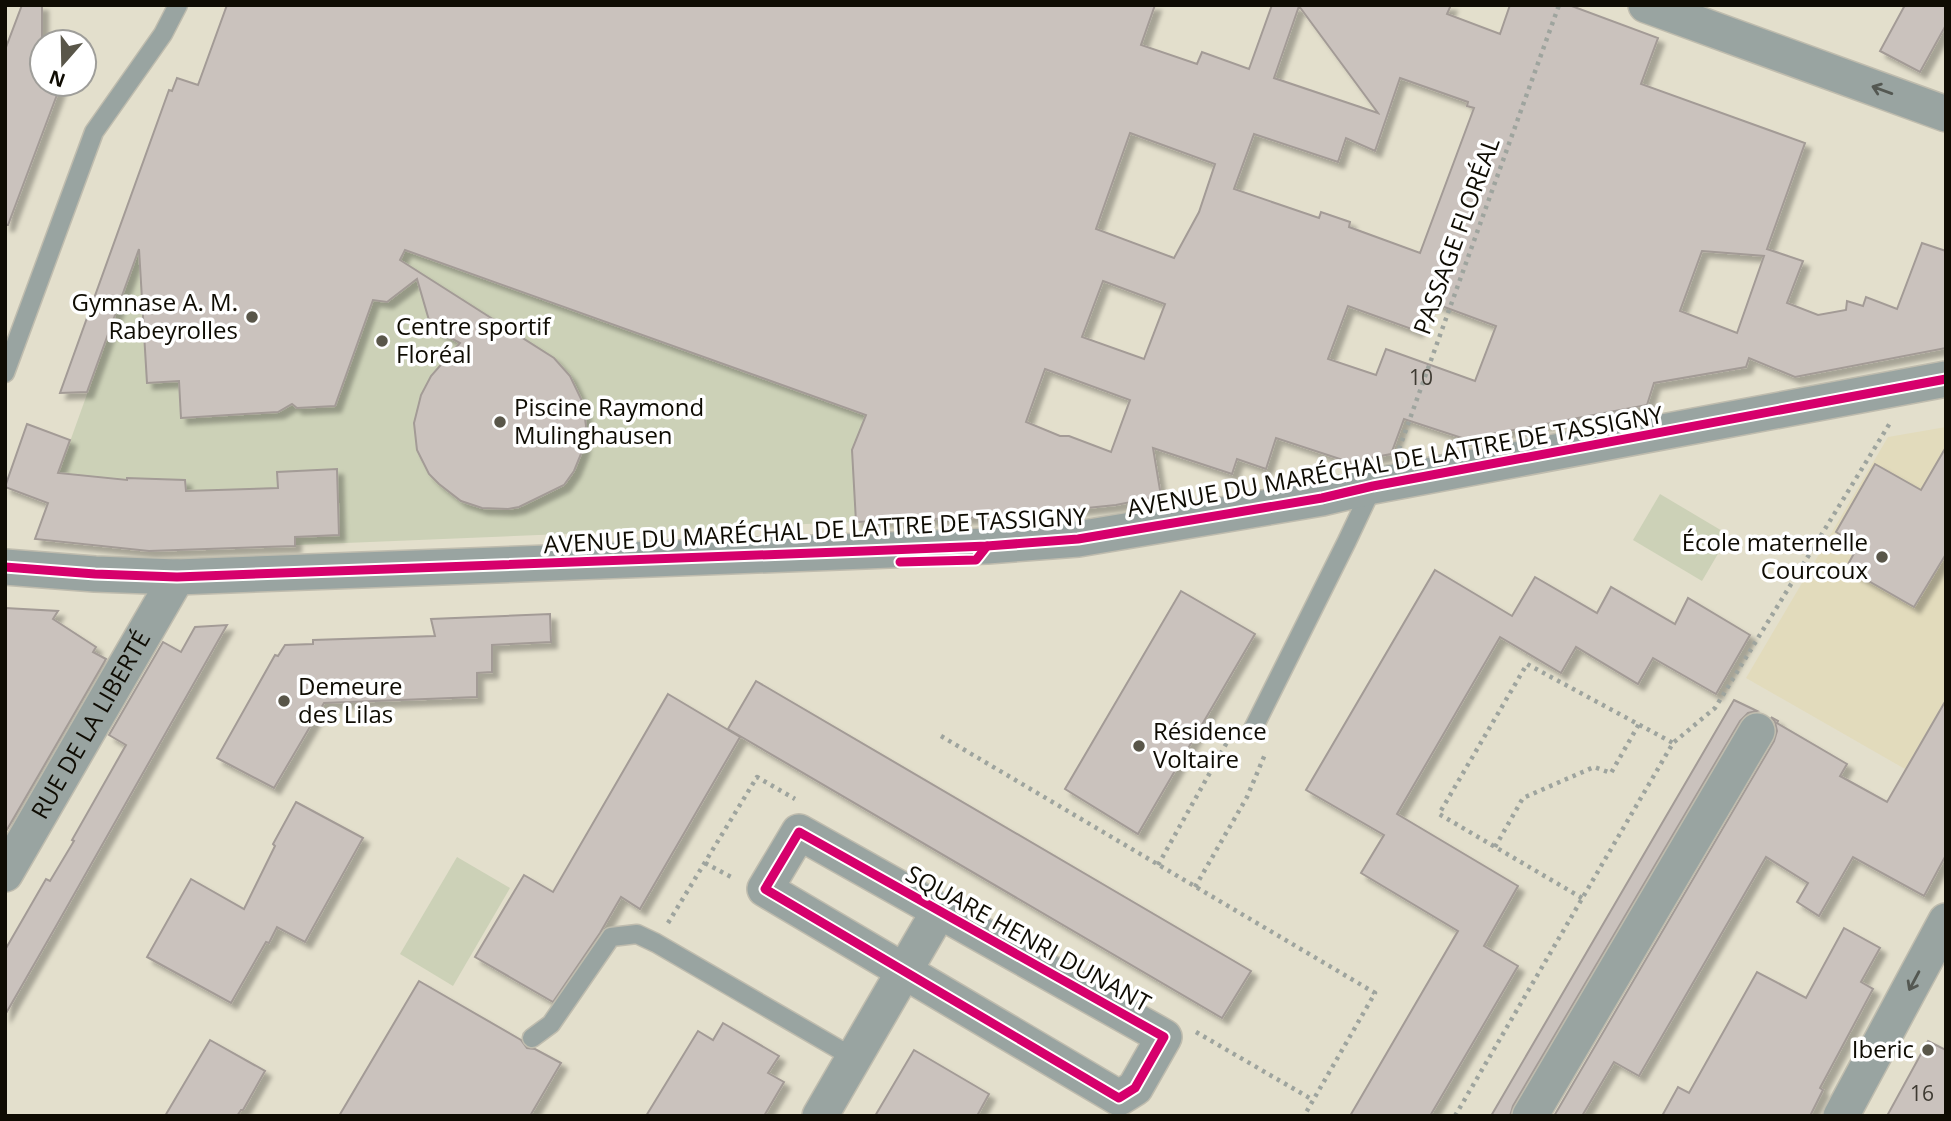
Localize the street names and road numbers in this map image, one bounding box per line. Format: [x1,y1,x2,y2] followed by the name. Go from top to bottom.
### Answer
[1405,132,1507,339] street label: PASSAGE FLORÉAL
[1124,397,1666,524] street label: AVENUE DU MARÉCHAL DE LATTRE DE TASSIGNY
[543,499,1088,560] street label: AVENUE DU MARÉCHAL DE LATTRE DE TASSIGNY
[22,624,157,825] street label: RUE DE LA LIBERTÉ
[900,857,1157,1019] street label: SQUARE HENRI DUNANT

